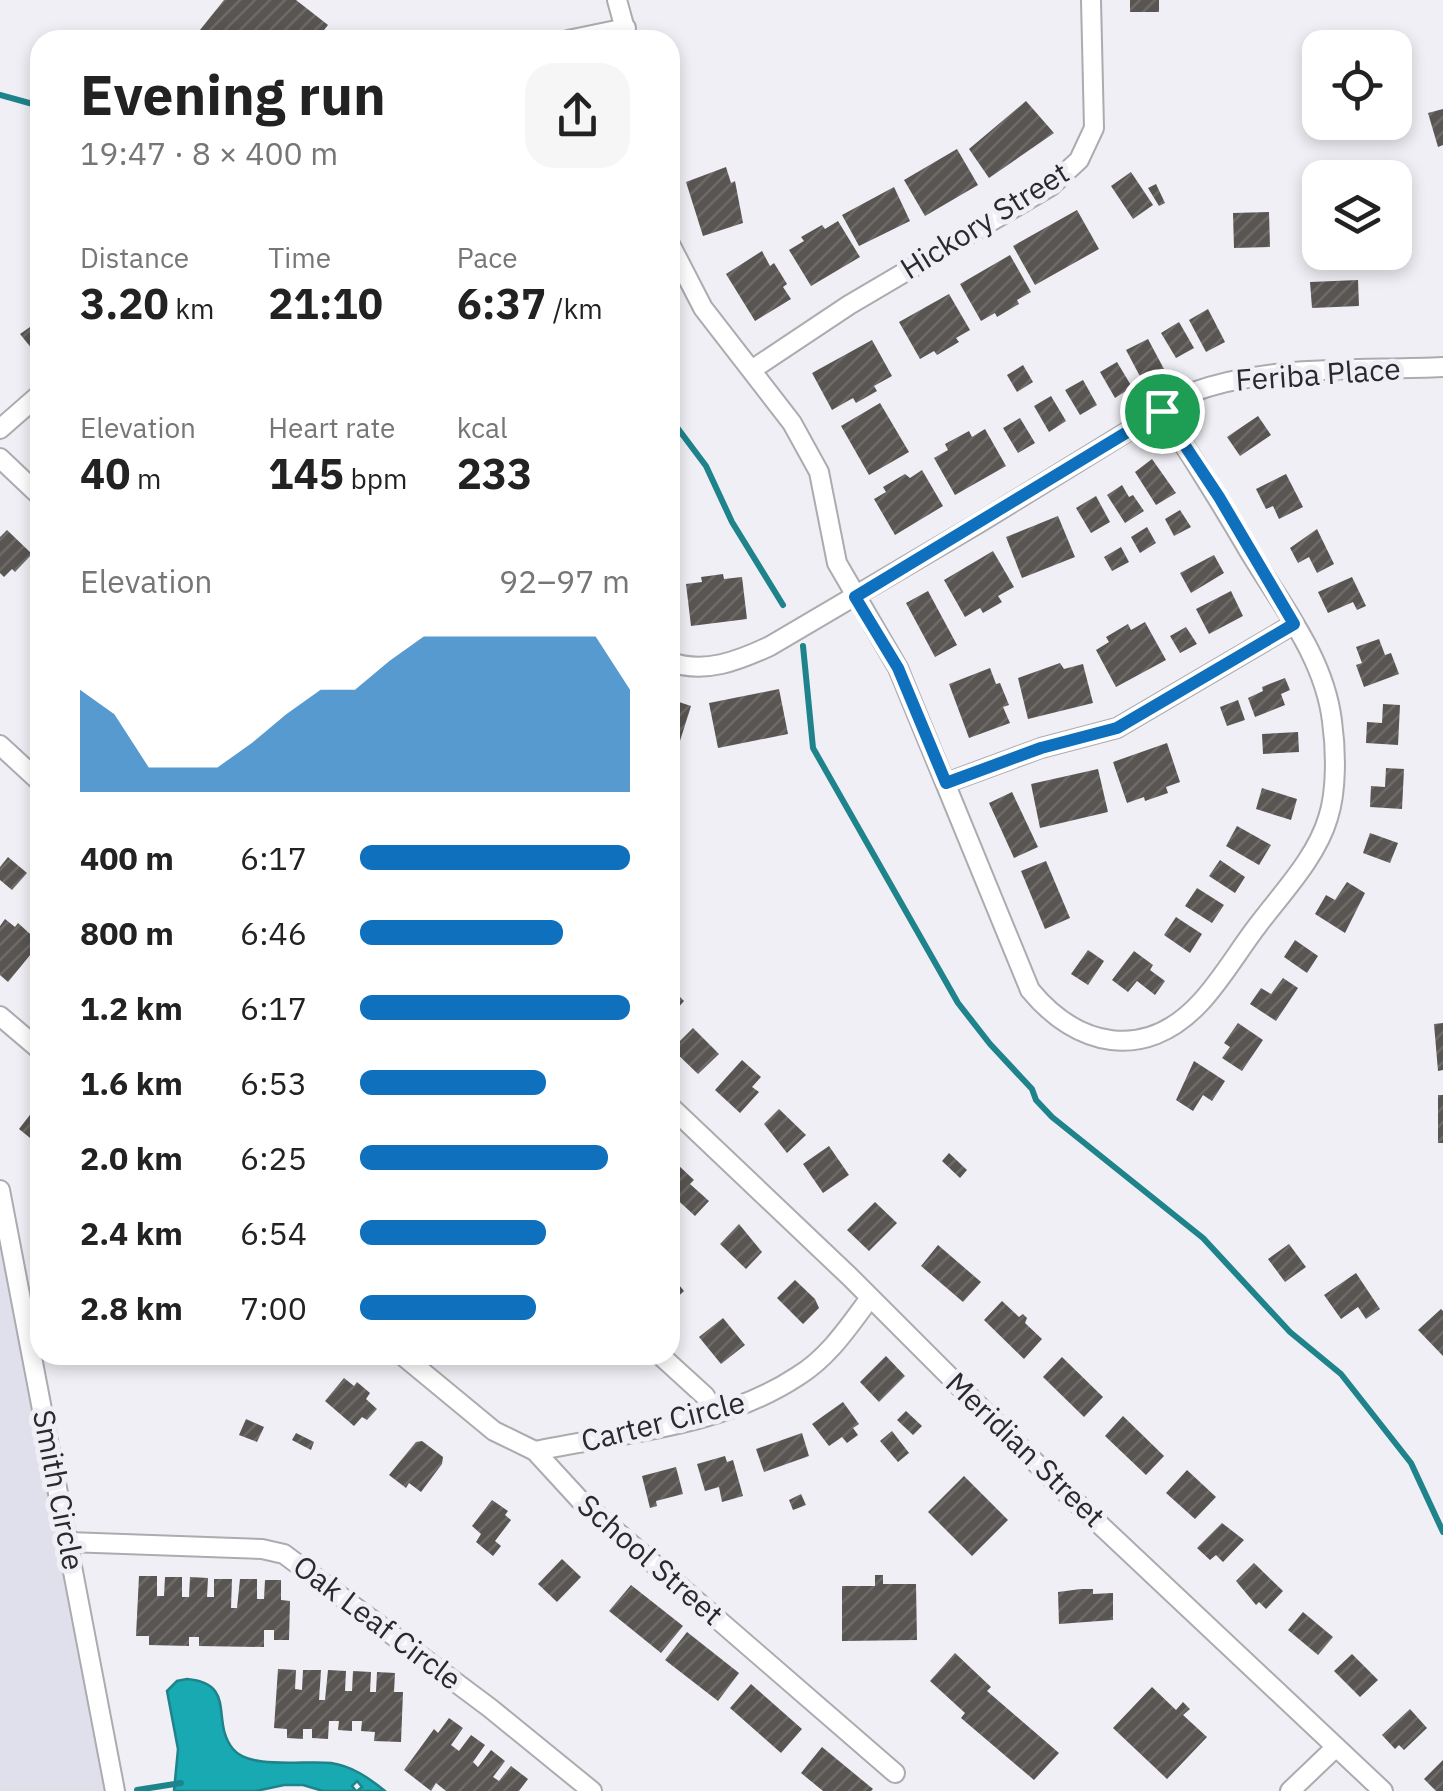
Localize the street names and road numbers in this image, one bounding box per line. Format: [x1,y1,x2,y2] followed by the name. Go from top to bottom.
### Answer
[893,152,1076,287] street label: Hickory Street
[1234,348,1402,399] street label: Feriba Place
[938,1363,1114,1535] street label: Meridian Street
[577,1381,749,1460] street label: Carter Circle
[25,1406,94,1573] street label: Smith Circle
[570,1485,732,1633] street label: School Street
[286,1546,470,1698] street label: Oak Leaf Circle

